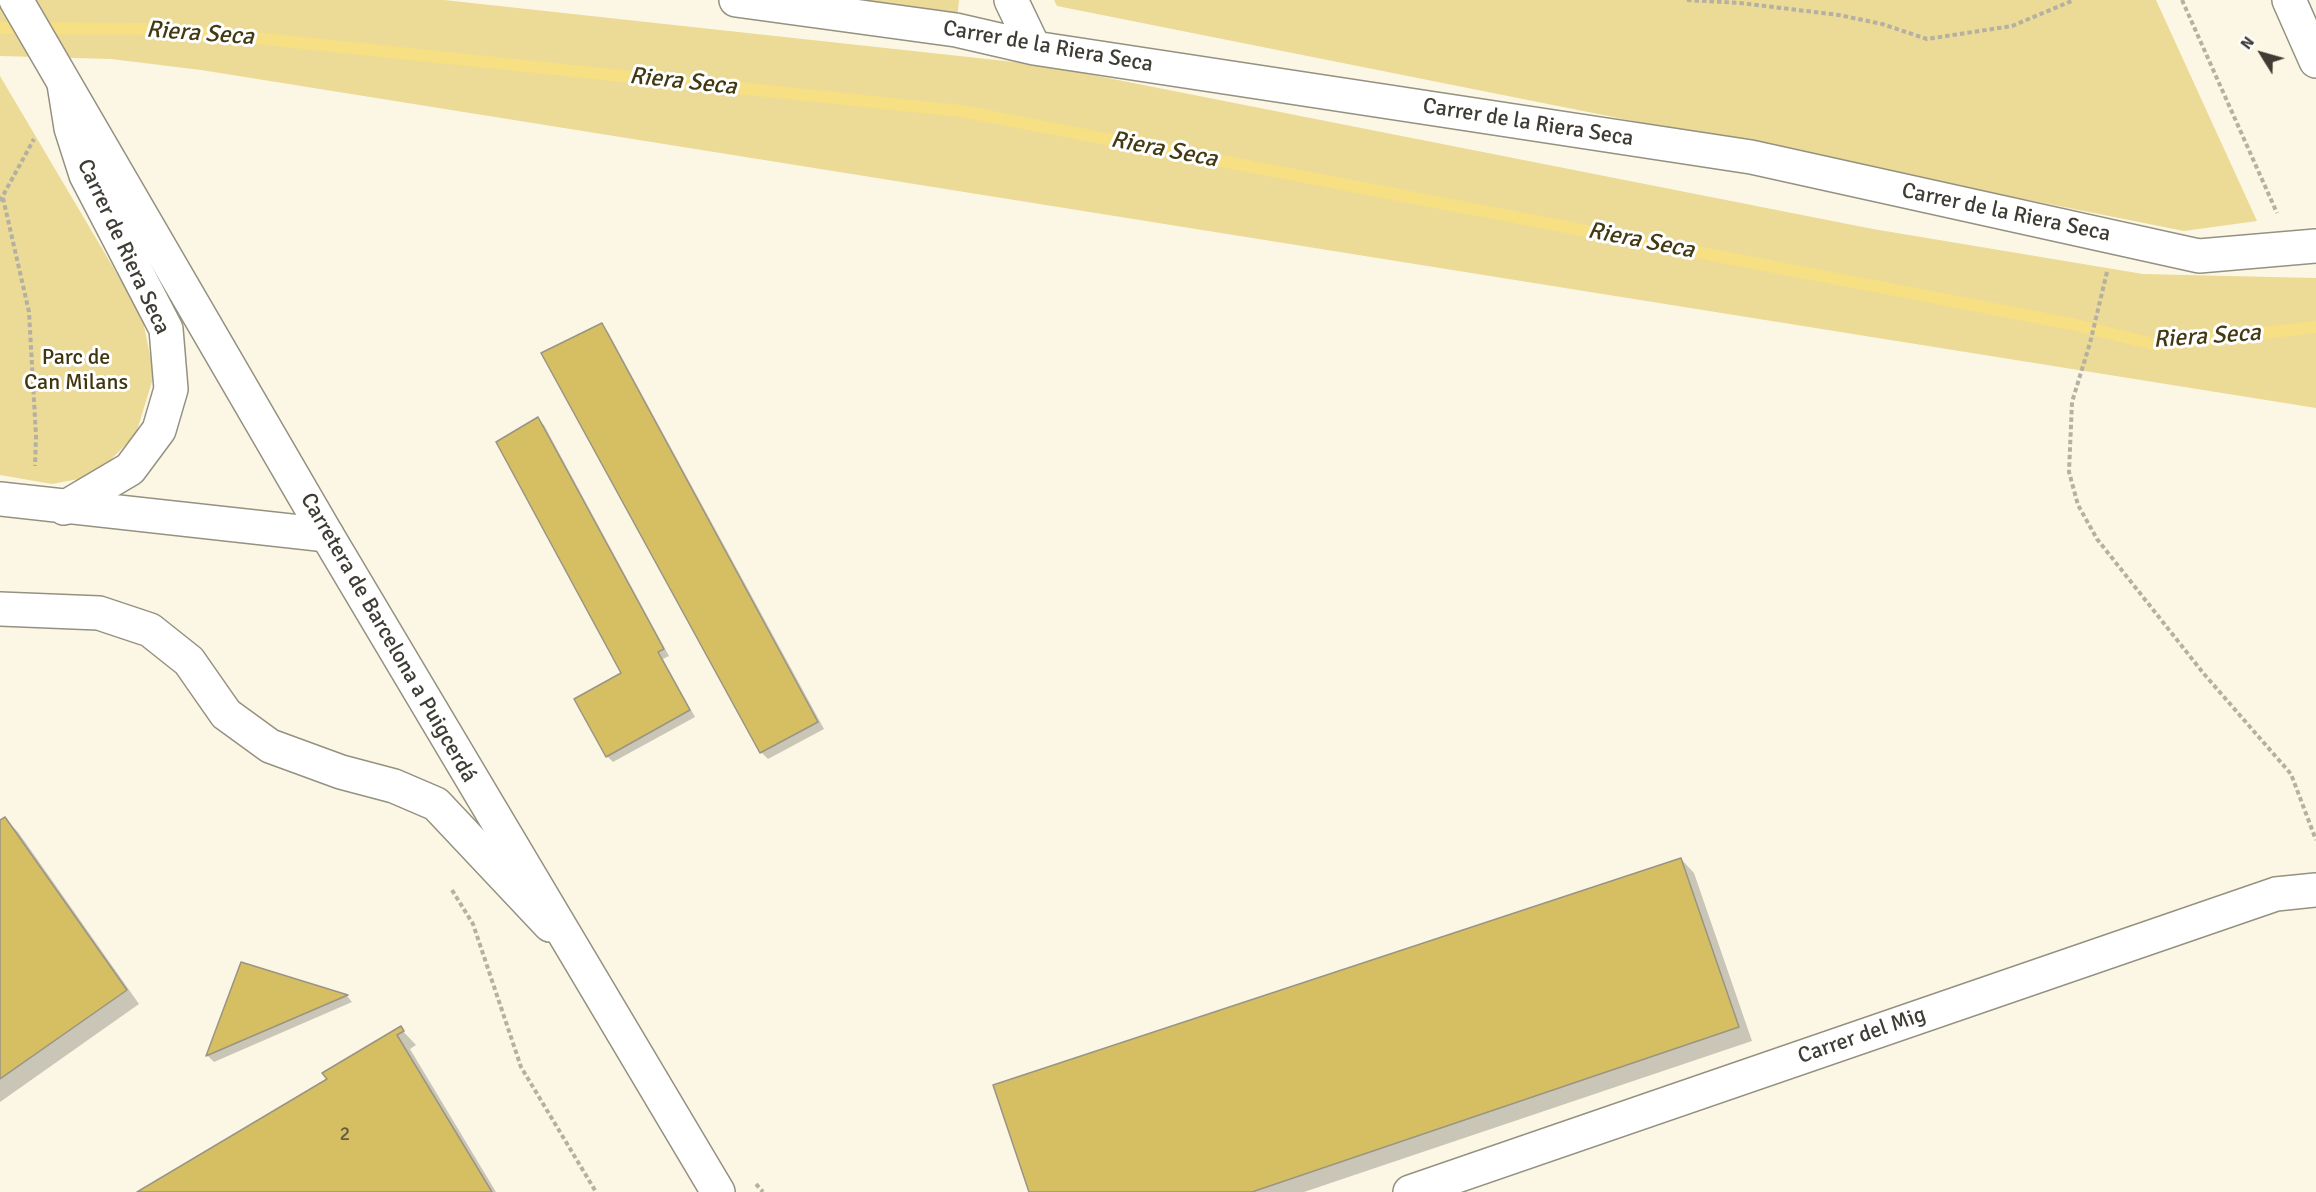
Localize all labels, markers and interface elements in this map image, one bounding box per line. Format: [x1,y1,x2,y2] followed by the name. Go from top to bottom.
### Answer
[145,16,255,52] water label: Riera Seca
[941,16,1155,78] street label: Carrer de la Riera Seca
[2232,24,2292,84] north arrow
[2236,33,2259,54] text: N
[628,62,738,102] water label: Riera Seca
[1421,93,1635,153] street label: Carrer de la Riera Seca
[1108,126,1220,174] water label: Riera Seca
[71,155,175,339] street label: Carrer de Riera Seca
[1899,178,2113,248] street label: Carrer de la Riera Seca
[1585,217,1697,265] water label: Riera Seca
[2152,319,2262,355] water label: Riera Seca
[24,345,128,396] park label: Parc de Can Milans
[294,489,482,787] street label: Carretera de Barcelona a Puigcerdá
[1795,1002,1929,1070] street label: Carrer del Mig
[340,1123,350,1147] house number: 2

